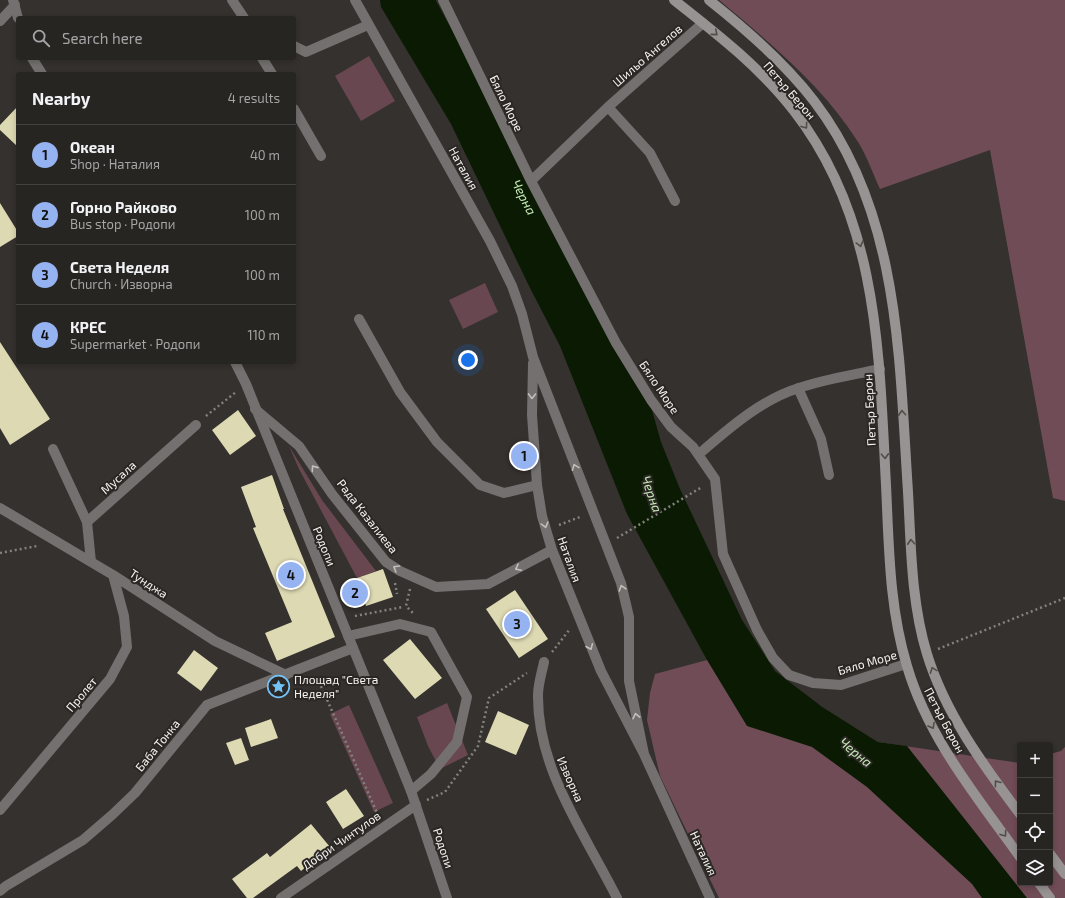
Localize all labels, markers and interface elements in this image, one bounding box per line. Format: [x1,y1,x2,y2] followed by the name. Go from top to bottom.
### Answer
[16,16,296,60] search box
[609,21,685,89] street label: Шильо Ангелов
[30,27,52,49] icon: search
[62,29,143,47] text: Search here
[710,29,718,36] one-way arrow
[761,58,819,122] street label: Петър Берон
[487,73,527,133] street label: Бяло Море
[32,88,90,108] text: Nearby
[228,90,280,106] text: 4 results
[800,122,807,129] one-way arrow
[70,138,115,156] text: Океан
[446,144,482,192] street label: Наталия
[42,147,48,163] text: 1
[250,147,280,163] text: 40 m
[70,156,160,172] text: Shop · Наталия
[509,177,540,218] water label: Черна
[70,198,177,216] text: Горно Райково
[41,207,49,223] text: 2
[245,207,280,223] text: 100 m
[70,216,175,232] text: Bus stop · Родопи
[855,240,863,247] one-way arrow
[70,258,169,276] text: Света Неделя
[41,267,49,283] text: 3
[245,267,280,283] text: 100 m
[70,276,173,292] text: Church · Изворна
[70,318,106,336] text: КРЕС
[41,327,49,343] text: 4
[248,327,280,343] text: 110 m
[70,336,200,352] text: Supermarket · Родопи
[458,350,478,370] your location
[637,358,683,416] street label: Бяло Море
[860,374,878,446] street label: Петър Берон
[528,393,536,399] one-way arrow
[898,410,907,416] one-way arrow
[511,441,537,471] pin: 1
[880,453,889,459] one-way arrow
[97,458,139,497] street label: Мусала
[572,463,580,470] one-way arrow
[311,465,319,472] one-way arrow
[638,474,666,514] water label: Черна
[335,476,401,556] street label: Рада Казалиева
[540,522,548,528] one-way arrow
[311,524,339,568] street label: Родопи
[555,534,585,584] street label: Наталия
[907,539,916,545] one-way arrow
[278,560,304,590] pin: 4
[515,563,522,571] one-way arrow
[127,566,171,601] street label: Тунджа
[393,566,400,573] one-way arrow
[342,578,368,608] pin: 2
[619,585,627,592] one-way arrow
[504,609,530,639] pin: 3
[586,643,594,650] one-way arrow
[836,647,898,677] street label: Бяло Море
[929,666,937,673] one-way arrow
[294,672,378,700] place label: Площад "Света Неделя"
[265,673,291,699] place icon: Площад "Света Неделя"
[63,674,99,714] street label: Пролет
[922,685,968,755] street label: Петър Берон
[632,713,640,719] one-way arrow
[132,716,182,774] street label: Баба Тонка
[928,722,935,729] one-way arrow
[836,734,876,770] water label: Черна
[1017,742,1053,886] map controls
[1017,742,1053,778] button: +
[555,754,587,804] street label: Изворна
[1017,778,1053,814] button: −
[994,780,1001,787] one-way arrow
[299,808,383,873] street label: Добри Чинтулов
[1017,814,1053,850] button: locate
[431,826,457,870] street label: Родопи
[688,829,720,877] street label: Наталия
[999,830,1007,837] one-way arrow
[1017,850,1053,886] button: layers

